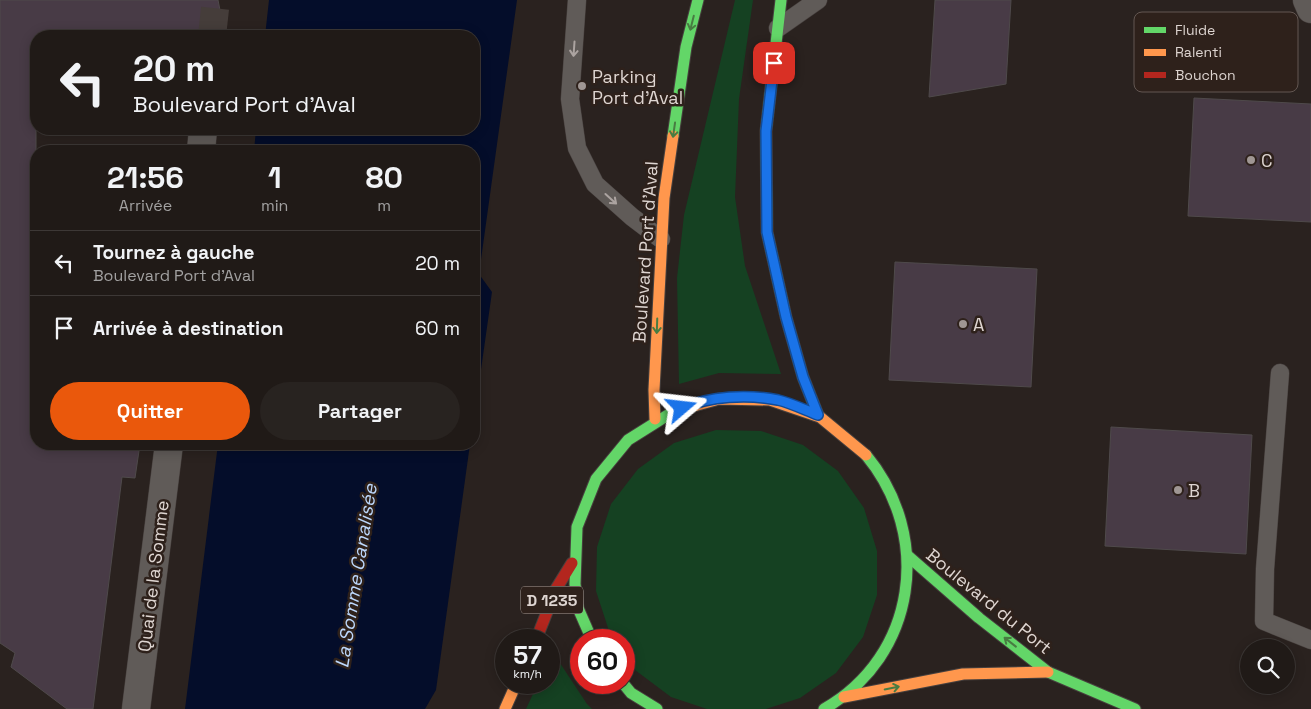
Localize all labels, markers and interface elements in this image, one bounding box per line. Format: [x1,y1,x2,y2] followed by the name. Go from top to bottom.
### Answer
[1134,12,1298,92] legend
[687,15,696,31] one-way arrow
[1175,21,1215,39] text: Fluide
[569,40,578,56] one-way arrow
[753,42,795,84] pin
[1175,43,1222,61] text: Ralenti
[133,47,215,91] text: 20 m
[760,49,788,77] icon: arrive
[50,50,115,115] icon: left
[592,65,683,109] place label: Parking Port d'Aval
[1175,66,1236,84] text: Bouchon
[576,80,588,92] marker: Parking Port d'Aval
[133,90,356,118] text: Boulevard Port d'Aval
[668,121,678,137] one-way arrow
[1261,149,1273,172] place label: C
[1245,154,1257,166] marker: C
[107,158,184,197] text: 21:56
[268,158,281,197] text: 1
[365,158,403,197] text: 80
[627,160,663,344] street label: Boulevard Port d'Aval
[605,193,618,205] one-way arrow
[119,195,172,216] text: Arrivée
[261,195,288,216] text: min
[377,195,391,216] text: m
[93,240,255,265] text: Tournez à gauche
[50,249,78,277] icon: left
[415,251,460,276] text: 20 m
[93,265,255,286] text: Boulevard Port d'Aval
[973,313,984,336] place label: A
[50,314,78,342] icon: arrive
[93,316,283,341] text: Arrivée à destination
[415,316,460,341] text: 60 m
[652,318,661,334] one-way arrow
[957,318,969,330] marker: A
[655,381,707,433] position arrow
[50,382,250,440] button: Quitter
[260,382,460,440] button: Partager
[1188,479,1200,502] place label: B
[329,482,383,670] water label: La Somme Canalisée
[1172,484,1184,496] marker: B
[132,499,174,653] street label: Quai de la Somme
[921,543,1057,659] street label: Boulevard du Port
[521,586,583,614] road number: D 1235
[570,629,635,694] speed limit sign: 60
[1004,636,1017,647] one-way arrow
[513,639,542,671] text: 57
[1240,639,1295,694] map controls
[1240,639,1295,694] button: search
[513,666,542,682] text: km/h
[884,682,900,692] one-way arrow

